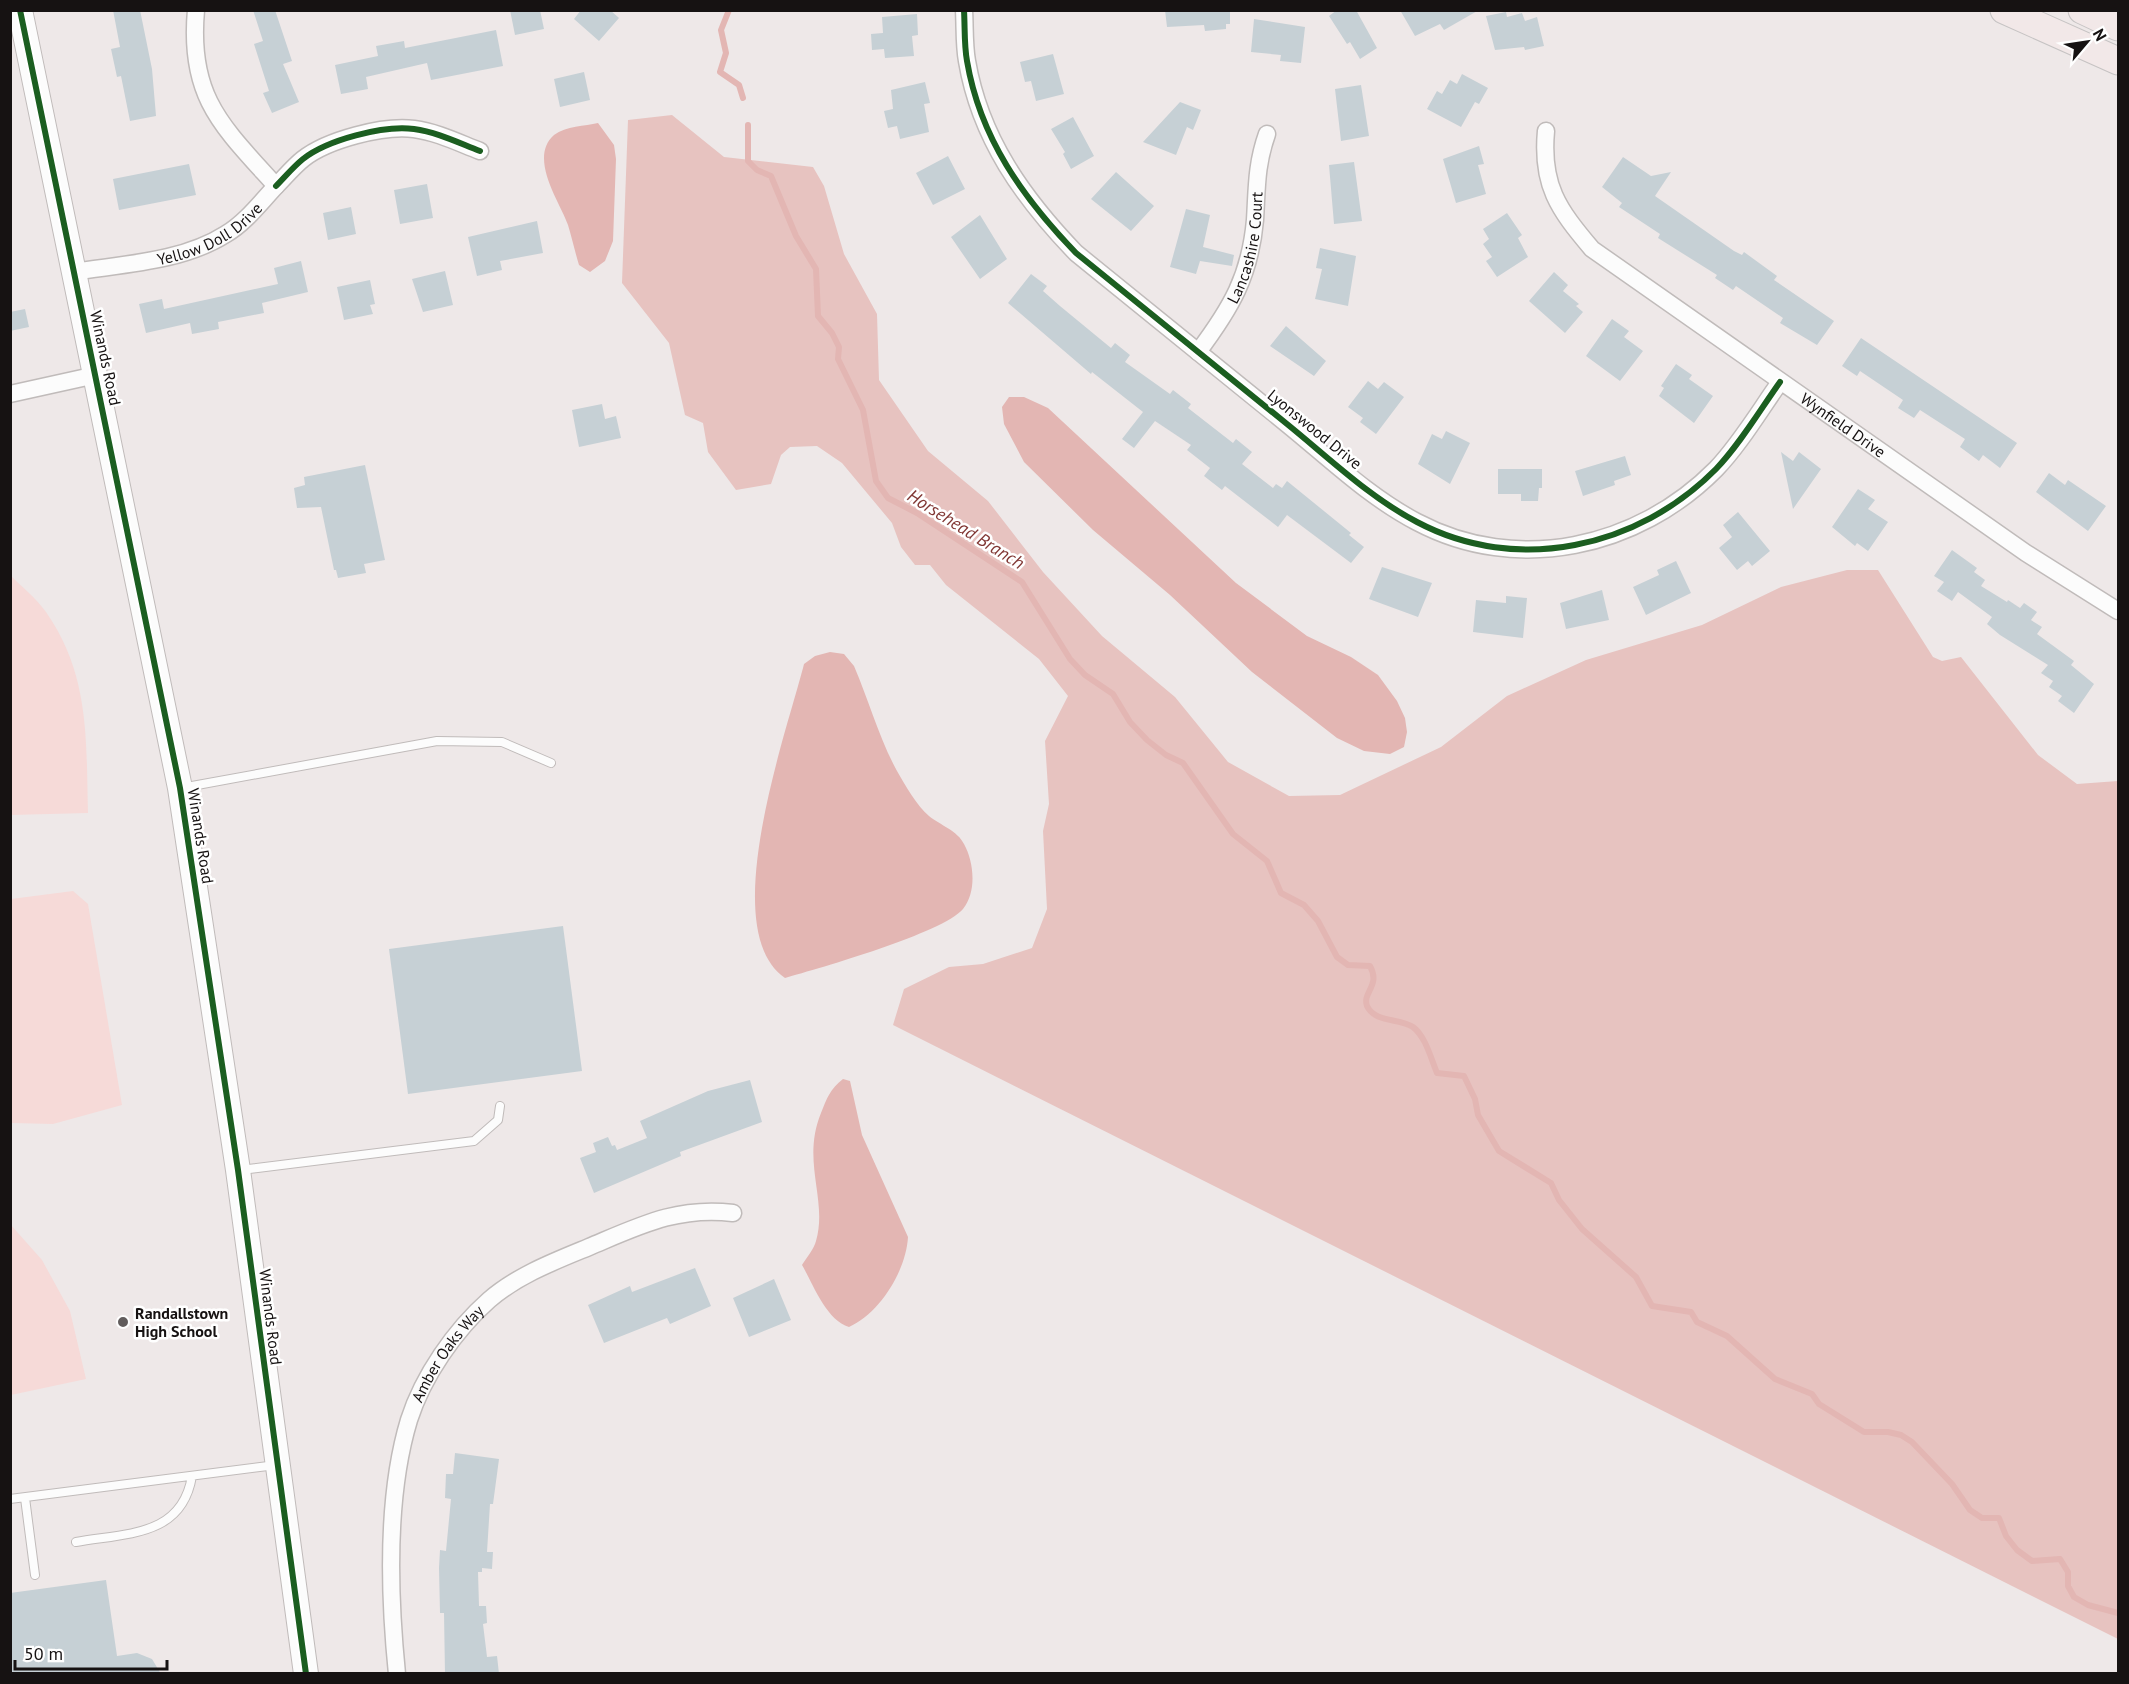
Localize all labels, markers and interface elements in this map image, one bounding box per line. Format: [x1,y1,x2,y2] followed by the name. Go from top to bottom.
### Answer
[2057,12,2117,72] north arrow
[2089,25,2111,44] text: N
[1222,191,1266,307] street label: Lancashire Court
[155,198,266,269] street label: Yellow Doll Drive
[86,309,126,407] street label: Winands Road
[1264,385,1366,473] street label: Lyonswood Drive
[1797,388,1890,462] street label: Wynfield Drive
[903,484,1029,574] water label: Horsehead Branch
[184,787,218,885] street label: Winands Road
[255,1268,287,1366] street label: Winands Road
[407,1300,488,1405] street label: Amber Oaks Way
[135,1303,228,1341] place label: Randallstown High School
[116,1315,130,1329] marker: Randallstown High School
[15,1633,166,1671] scale bar
[24,1642,63,1665] text: 50 m

